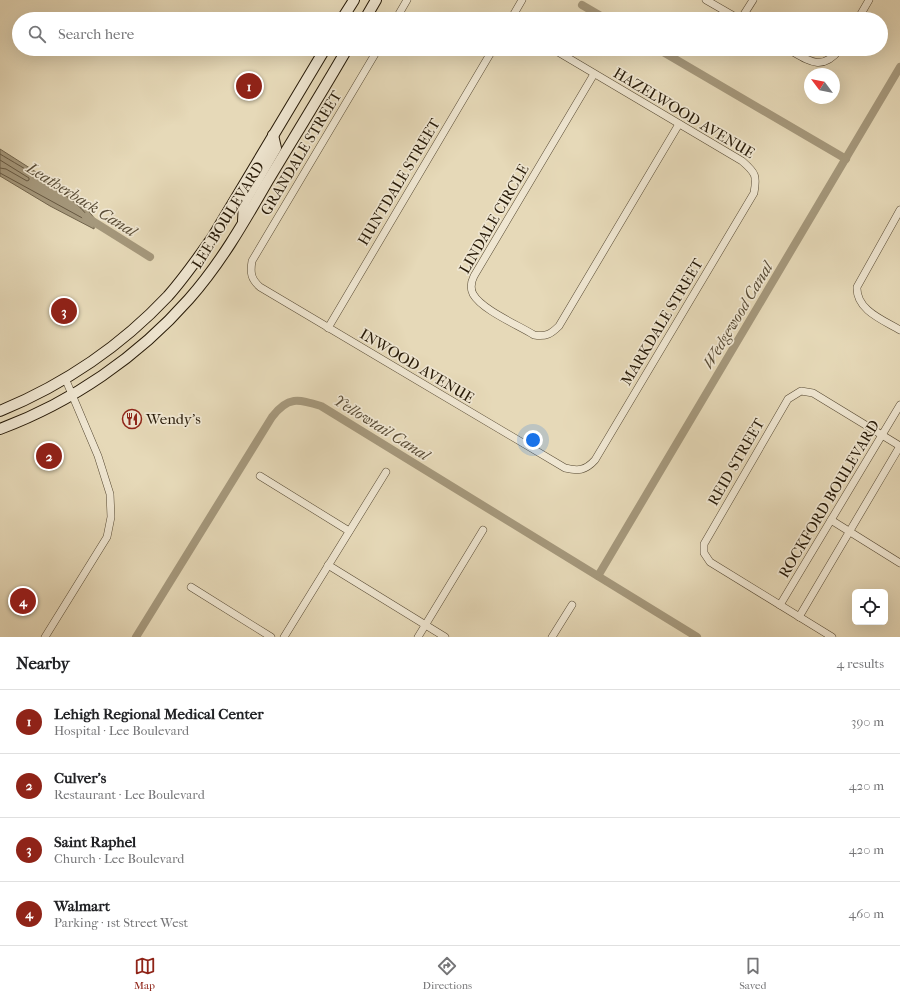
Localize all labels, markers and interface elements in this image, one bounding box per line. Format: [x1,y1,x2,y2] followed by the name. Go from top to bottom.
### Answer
[12,12,888,56] search box
[26,23,48,45] icon: search
[58,25,134,43] text: Search here
[610,64,758,162] street label: HAZELWOOD AVENUE
[804,68,840,104] north arrow
[236,71,262,101] pin: 1
[257,87,346,218] street label: GRANDALE STREET
[354,115,444,249] street label: HUNTDALE STREET
[23,158,142,242] water label: Leatherback Canal
[188,158,268,272] street label: LEE BOULEVARD
[455,161,533,277] street label: LINDALE CIRCLE
[617,255,707,389] street label: MARKDALE STREET
[698,257,778,372] water label: Wedgewood Canal
[51,296,77,326] pin: 3
[357,325,477,407] street label: INWOOD AVENUE
[331,391,435,465] water label: Yellowtail Canal
[121,408,143,430] restaurant icon: Wendy's
[145,410,201,428] place label: Wendy's
[704,414,769,509] street label: REID STREET
[775,417,883,581] street label: ROCKFORD BOULEVARD
[523,430,543,450] your location
[36,441,62,471] pin: 2
[10,586,36,616] pin: 4
[852,589,888,625] map controls
[852,589,888,625] button: locate
[16,653,70,673] text: Nearby
[837,656,884,671] text: 4 results
[54,705,264,723] text: Lehigh Regional Medical Center
[27,714,31,729] text: 1
[851,714,884,729] text: 390 m
[54,723,189,738] text: Hospital · Lee Boulevard
[54,769,106,787] text: Culver's
[26,778,32,793] text: 2
[849,778,884,793] text: 420 m
[54,787,205,802] text: Restaurant · Lee Boulevard
[54,833,136,851] text: Saint Raphel
[26,842,32,857] text: 3
[849,842,884,857] text: 420 m
[54,851,184,866] text: Church · Lee Boulevard
[54,897,110,915] text: Walmart
[25,906,33,921] text: 4
[849,906,884,921] text: 460 m
[54,915,188,930] text: Parking · 1st Street West
[134,955,156,992] tab: Map
[423,955,472,992] tab: Directions
[739,955,766,992] tab: Saved

